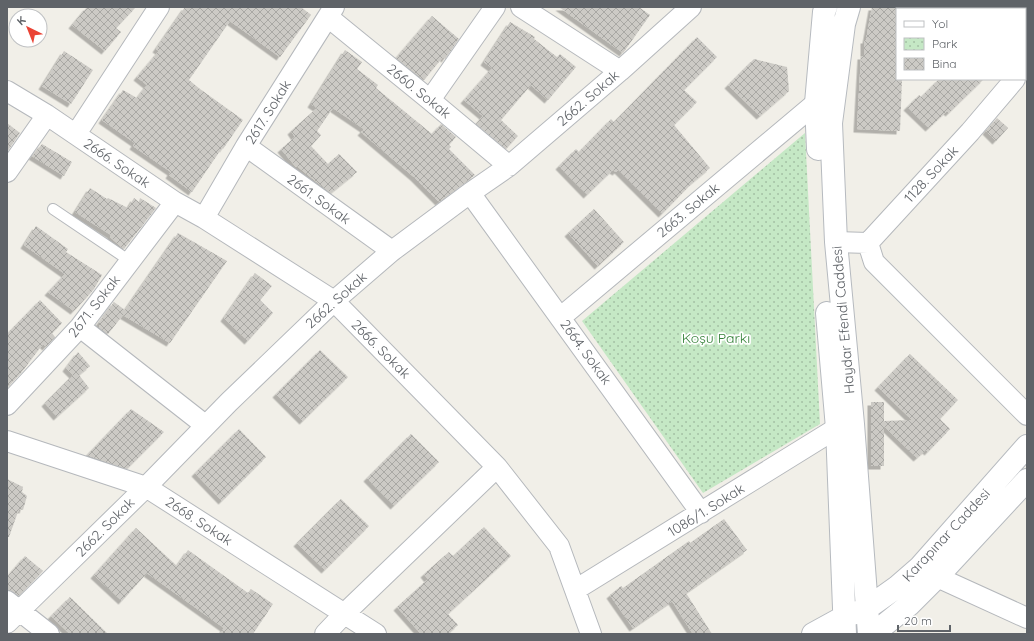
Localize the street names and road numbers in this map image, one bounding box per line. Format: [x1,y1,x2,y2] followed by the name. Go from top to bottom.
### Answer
[383,60,455,122] street label: 2660. Sokak
[553,66,623,130] street label: 2662. Sokak
[241,76,295,148] street label: 2617. Sokak
[80,134,154,192] street label: 2666. Sokak
[900,142,962,206] street label: 1128. Sokak
[284,170,354,228] street label: 2661. Sokak
[653,179,723,241] street label: 2663. Sokak
[828,245,858,395] street label: Haydar Efendi Caddesi
[301,268,371,332] street label: 2662. Sokak
[64,271,124,341] street label: 2671. Sokak
[348,316,414,382] street label: 2666. Sokak
[556,316,616,388] street label: 2664. Sokak
[664,479,748,541] street label: 1086/1. Sokak
[898,485,994,585] street label: Karapınar Caddesi
[162,493,236,549] street label: 2668. Sokak
[72,494,138,560] street label: 2662. Sokak

